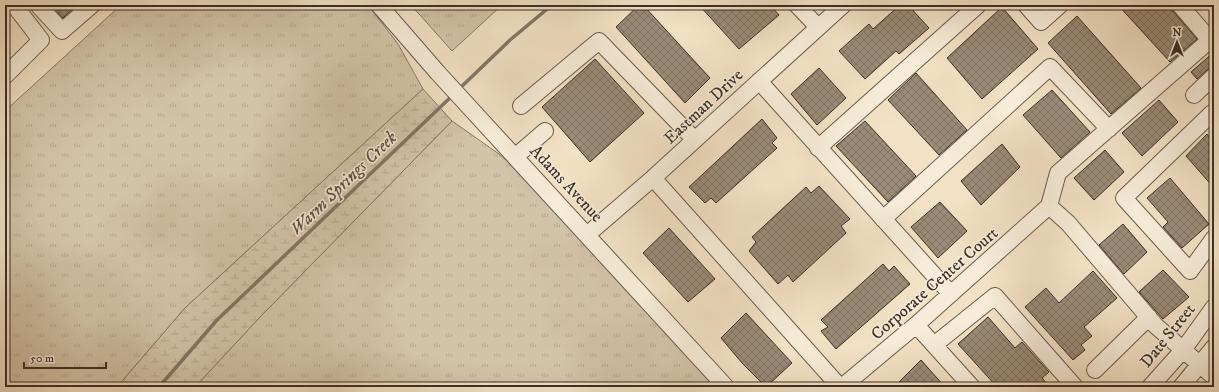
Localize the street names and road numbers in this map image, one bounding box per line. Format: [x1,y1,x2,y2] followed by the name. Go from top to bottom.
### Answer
[659,64,748,149] street label: Eastman Drive
[525,140,608,227] street label: Adams Avenue
[867,222,1003,345] street label: Corporate Center Court
[1135,299,1201,372] street label: Date Street

